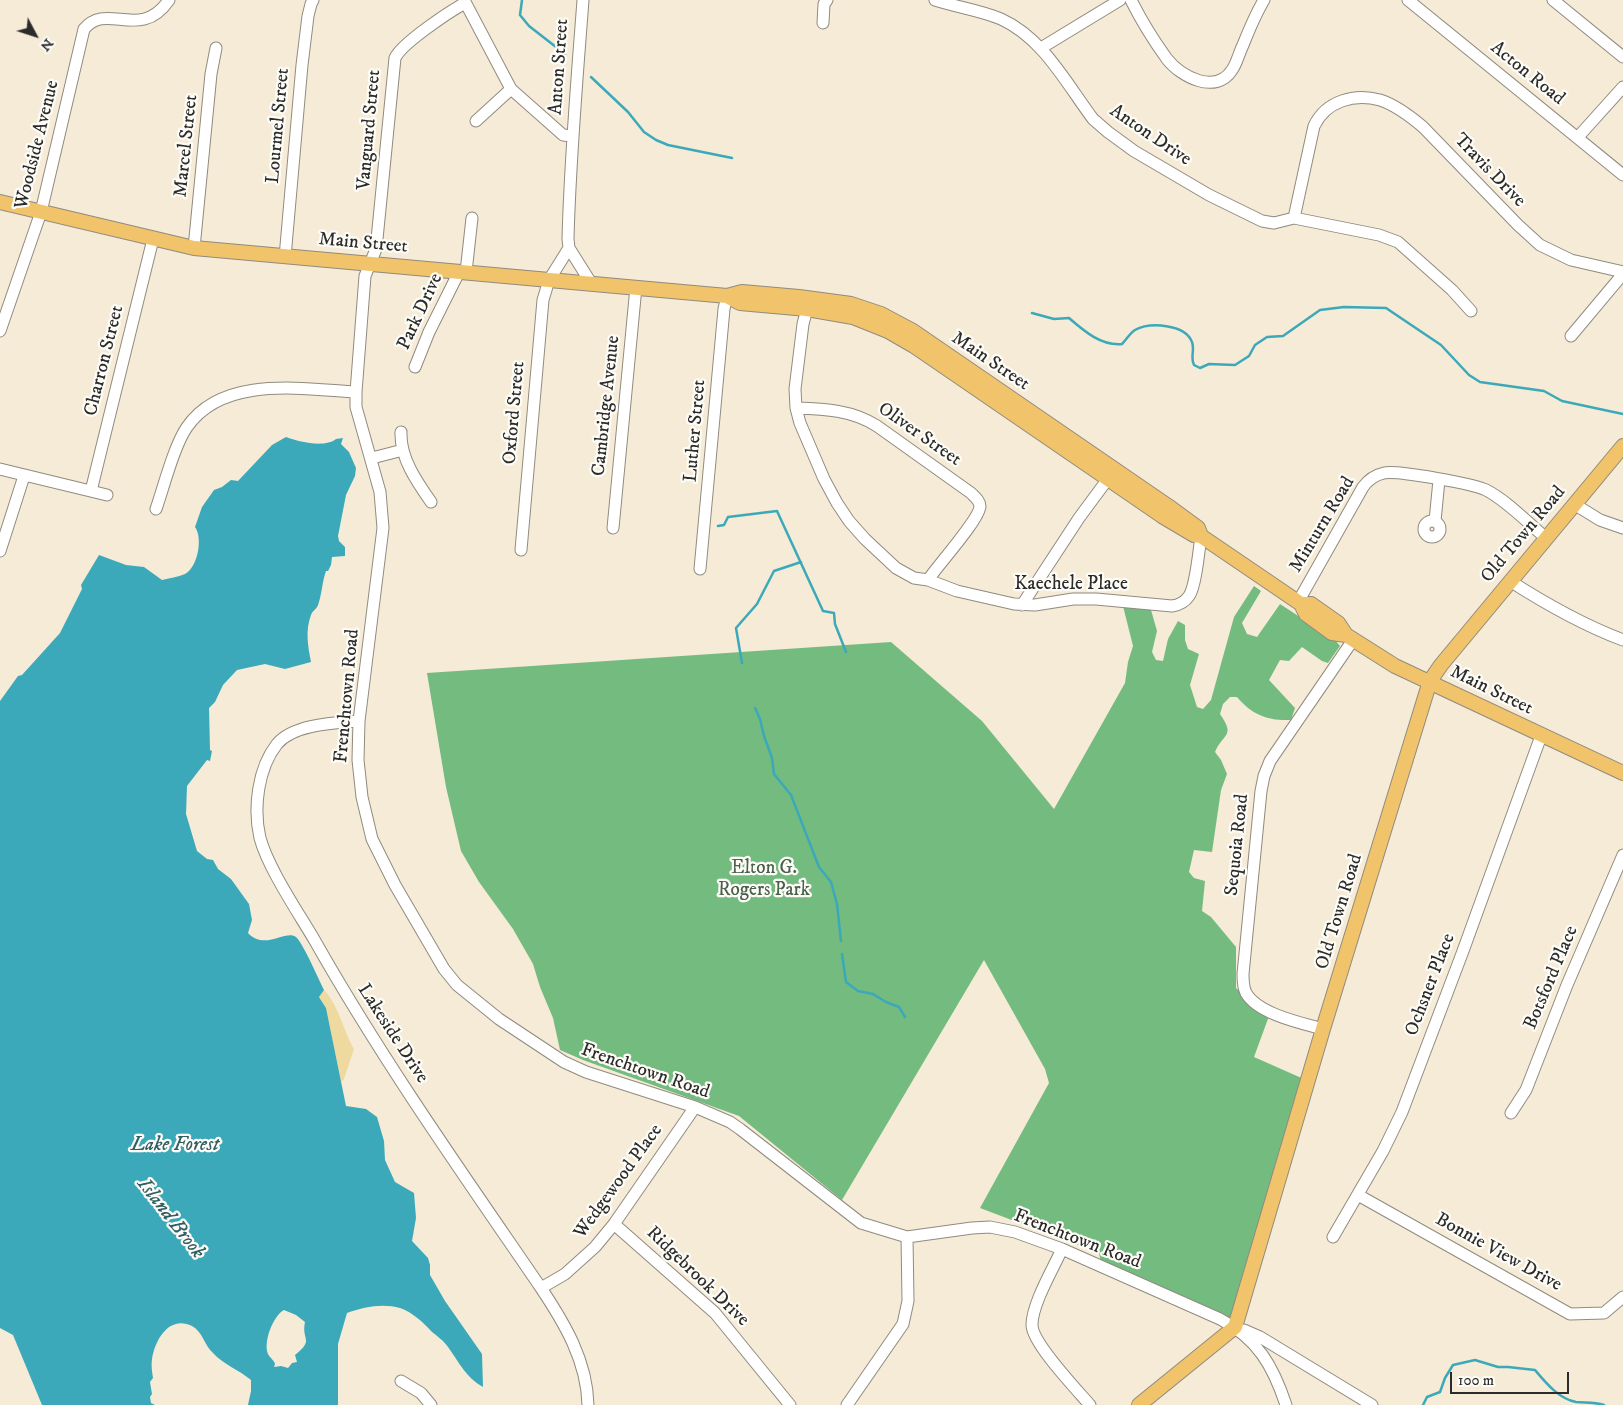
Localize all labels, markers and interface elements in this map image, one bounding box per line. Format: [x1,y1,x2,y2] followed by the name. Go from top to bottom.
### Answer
[10,10,60,60] north arrow
[545,18,575,116] street label: Anton Street
[36,34,57,55] text: N
[1485,37,1569,111] street label: Acton Road
[263,67,295,185] street label: Lourmel Street
[353,69,387,191] street label: Vanguard Street
[11,78,65,212] street label: Woodside Avenue
[170,93,204,199] street label: Marcel Street
[1105,100,1195,172] street label: Anton Drive
[1448,129,1530,213] street label: Travis Drive
[318,229,408,259] street label: Main Street
[393,270,449,354] street label: Park Drive
[80,303,130,419] street label: Charron Street
[947,328,1033,396] street label: Main Street
[588,335,626,477] street label: Cambridge Avenue
[499,360,531,466] street label: Oxford Street
[680,379,712,483] street label: Luther Street
[873,398,965,472] street label: Oliver Street
[1285,473,1361,577] street label: Minturn Road
[1477,482,1571,588] street label: Old Town Road
[1014,574,1128,596] street label: Kaechele Place
[331,628,365,764] street label: Frenchtown Road
[1446,661,1536,721] street label: Main Street
[1221,793,1255,897] street label: Sequoia Road
[1312,851,1368,973] street label: Old Town Road
[718,858,810,902] park label: Elton G. Rogers Park
[1520,923,1584,1033] street label: Botsford Place
[1401,931,1461,1039] street label: Ochsner Place
[351,980,433,1088] street label: Lakeside Drive
[578,1039,712,1105] street label: Frenchtown Road
[570,1120,668,1244] street label: Wedgewood Place
[131,1134,219,1158] water label: Lake Forest
[131,1174,209,1264] water label: Island Brook
[1010,1205,1144,1275] street label: Frenchtown Road
[1431,1209,1565,1297] street label: Bonnie View Drive
[641,1222,753,1332] street label: Ridgebrook Drive
[1453,1362,1572,1394] scale bar
[1458,1371,1494,1390] text: 100 m

